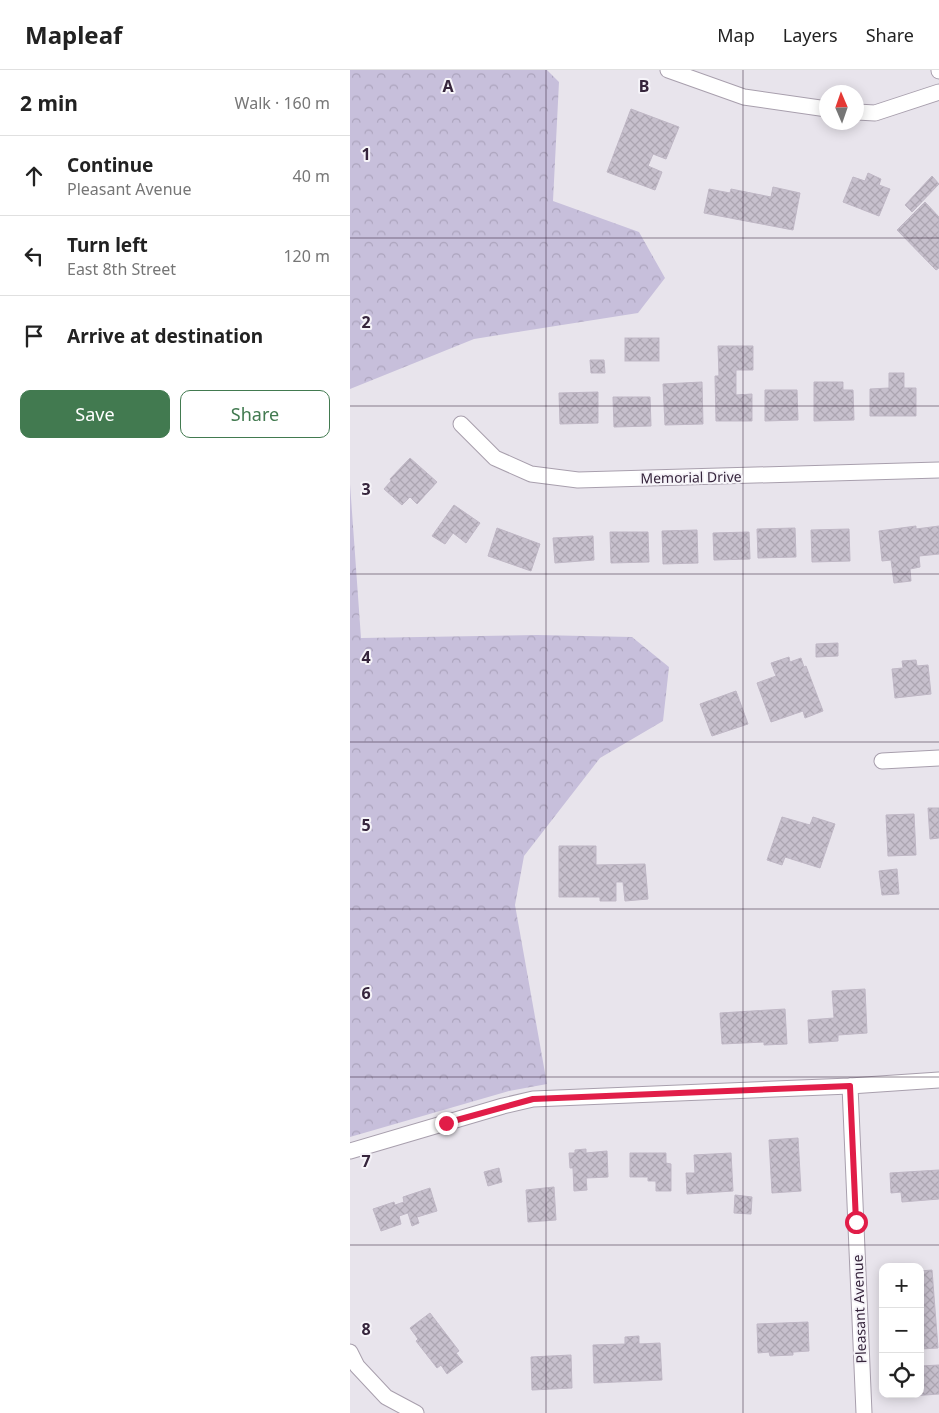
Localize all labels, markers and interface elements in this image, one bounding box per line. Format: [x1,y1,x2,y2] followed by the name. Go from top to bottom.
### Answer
[25,18,122,51] text: Mapleaf
[717,23,755,47] text: Map
[783,23,838,47] text: Layers
[866,23,914,47] text: Share
[442,75,454,97] text: A
[639,75,649,97] text: B
[819,85,864,130] north arrow
[20,89,78,117] text: 2 min
[235,92,330,114] text: Walk · 160 m
[361,143,371,165] text: 1
[67,152,153,178] text: Continue
[20,162,48,190] icon: ahead
[293,165,330,187] text: 40 m
[67,178,191,200] text: Pleasant Avenue
[67,232,148,258] text: Turn left
[20,242,48,270] icon: left
[283,245,330,267] text: 120 m
[67,258,176,280] text: East 8th Street
[361,311,371,333] text: 2
[20,322,48,350] icon: arrive
[67,323,263,349] text: Arrive at destination
[20,390,170,438] button: Save
[180,390,330,438] button: Share
[640,467,742,487] street label: Memorial Drive
[361,478,371,500] text: 3
[361,646,371,668] text: 4
[361,814,371,836] text: 5
[361,982,371,1004] text: 6
[435,1112,458,1135] route end
[361,1150,371,1172] text: 7
[845,1211,868,1234] route start
[848,1254,870,1364] street label: Pleasant Avenue
[879,1263,924,1398] map controls
[879,1263,924,1308] button: +
[879,1308,924,1353] button: −
[361,1318,371,1340] text: 8
[879,1353,924,1398] button: locate

